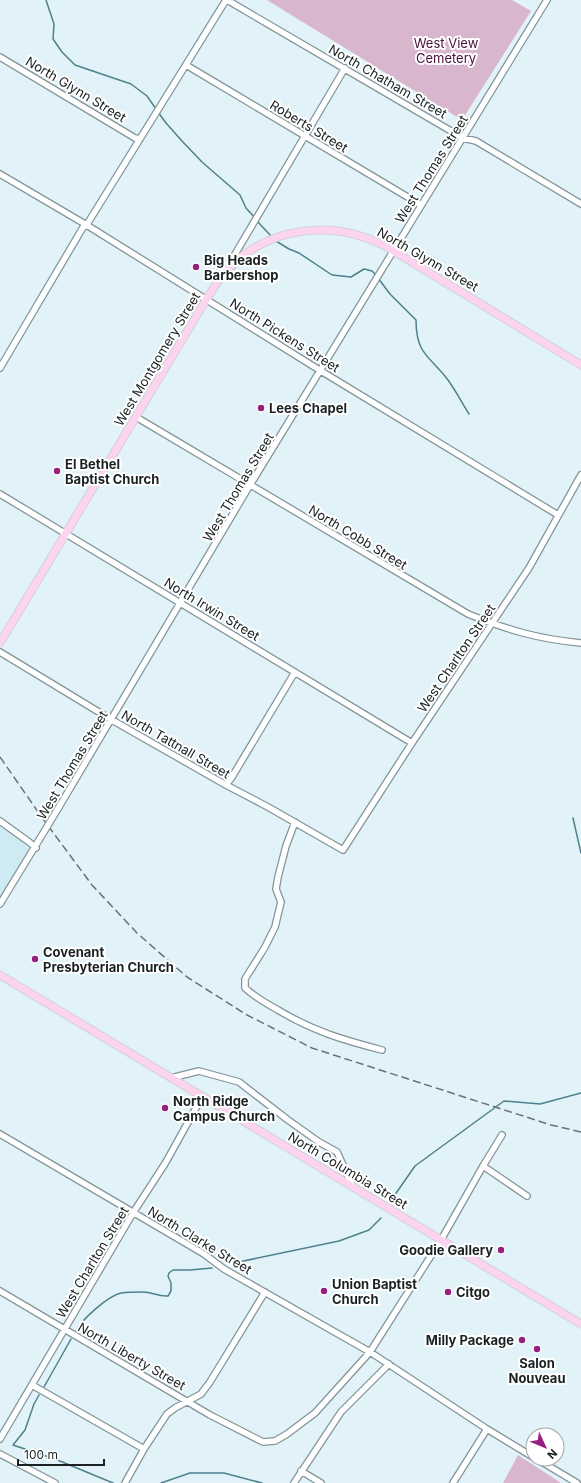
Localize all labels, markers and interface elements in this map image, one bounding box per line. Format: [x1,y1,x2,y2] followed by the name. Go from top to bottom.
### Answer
[414,35,479,66] park label: West View Cemetery
[326,41,450,121] street label: North Chatham Street
[23,53,129,125] street label: North Glynn Street
[267,96,351,156] street label: Roberts Street
[391,112,471,226] street label: West Thomas Street
[375,224,481,294] street label: North Glynn Street
[204,252,278,283] place label: Big Heads Barbershop
[191,262,201,272] marker: Big Heads Barbershop
[111,289,203,429] street label: West Montgomery Street
[227,295,343,375] street label: North Pickens Street
[269,400,347,416] place label: Lees Chapel
[256,403,266,413] marker: Lees Chapel
[199,430,277,544] street label: West Thomas Street
[65,456,159,487] place label: El Bethel Baptist Church
[52,466,62,476] marker: El Bethel Baptist Church
[306,501,410,573] street label: North Cobb Street
[161,574,263,644] street label: North Irwin Street
[414,601,498,715] street label: West Charlton Street
[119,706,233,782] street label: North Tattnall Street
[33,708,111,822] street label: West Thomas Street
[43,944,174,975] place label: Covenant Presbyterian Church
[30,954,40,964] marker: Covenant Presbyterian Church
[173,1093,275,1124] place label: North Ridge Campus Church
[160,1103,170,1113] marker: North Ridge Campus Church
[285,1128,411,1212] street label: North Columbia Street
[52,1203,132,1321] street label: West Charlton Street
[145,1203,255,1277] street label: North Clarke Street
[399,1242,493,1258] place label: Goodie Gallery
[496,1245,506,1255] marker: Goodie Gallery
[332,1276,417,1307] place label: Union Baptist Church
[456,1284,490,1300] place label: Citgo
[319,1286,329,1296] marker: Union Baptist Church
[443,1287,453,1297] marker: Citgo
[75,1319,189,1393] street label: North Liberty Street
[426,1332,514,1348] place label: Milly Package
[517,1335,527,1345] marker: Milly Package
[532,1344,542,1354] marker: Salon Nouveau
[508,1355,566,1386] place label: Salon Nouveau
[525,1427,565,1467] north arrow
[18,1441,104,1467] scale bar
[544,1446,560,1462] text: N
[24,1447,58,1462] text: 100 m

